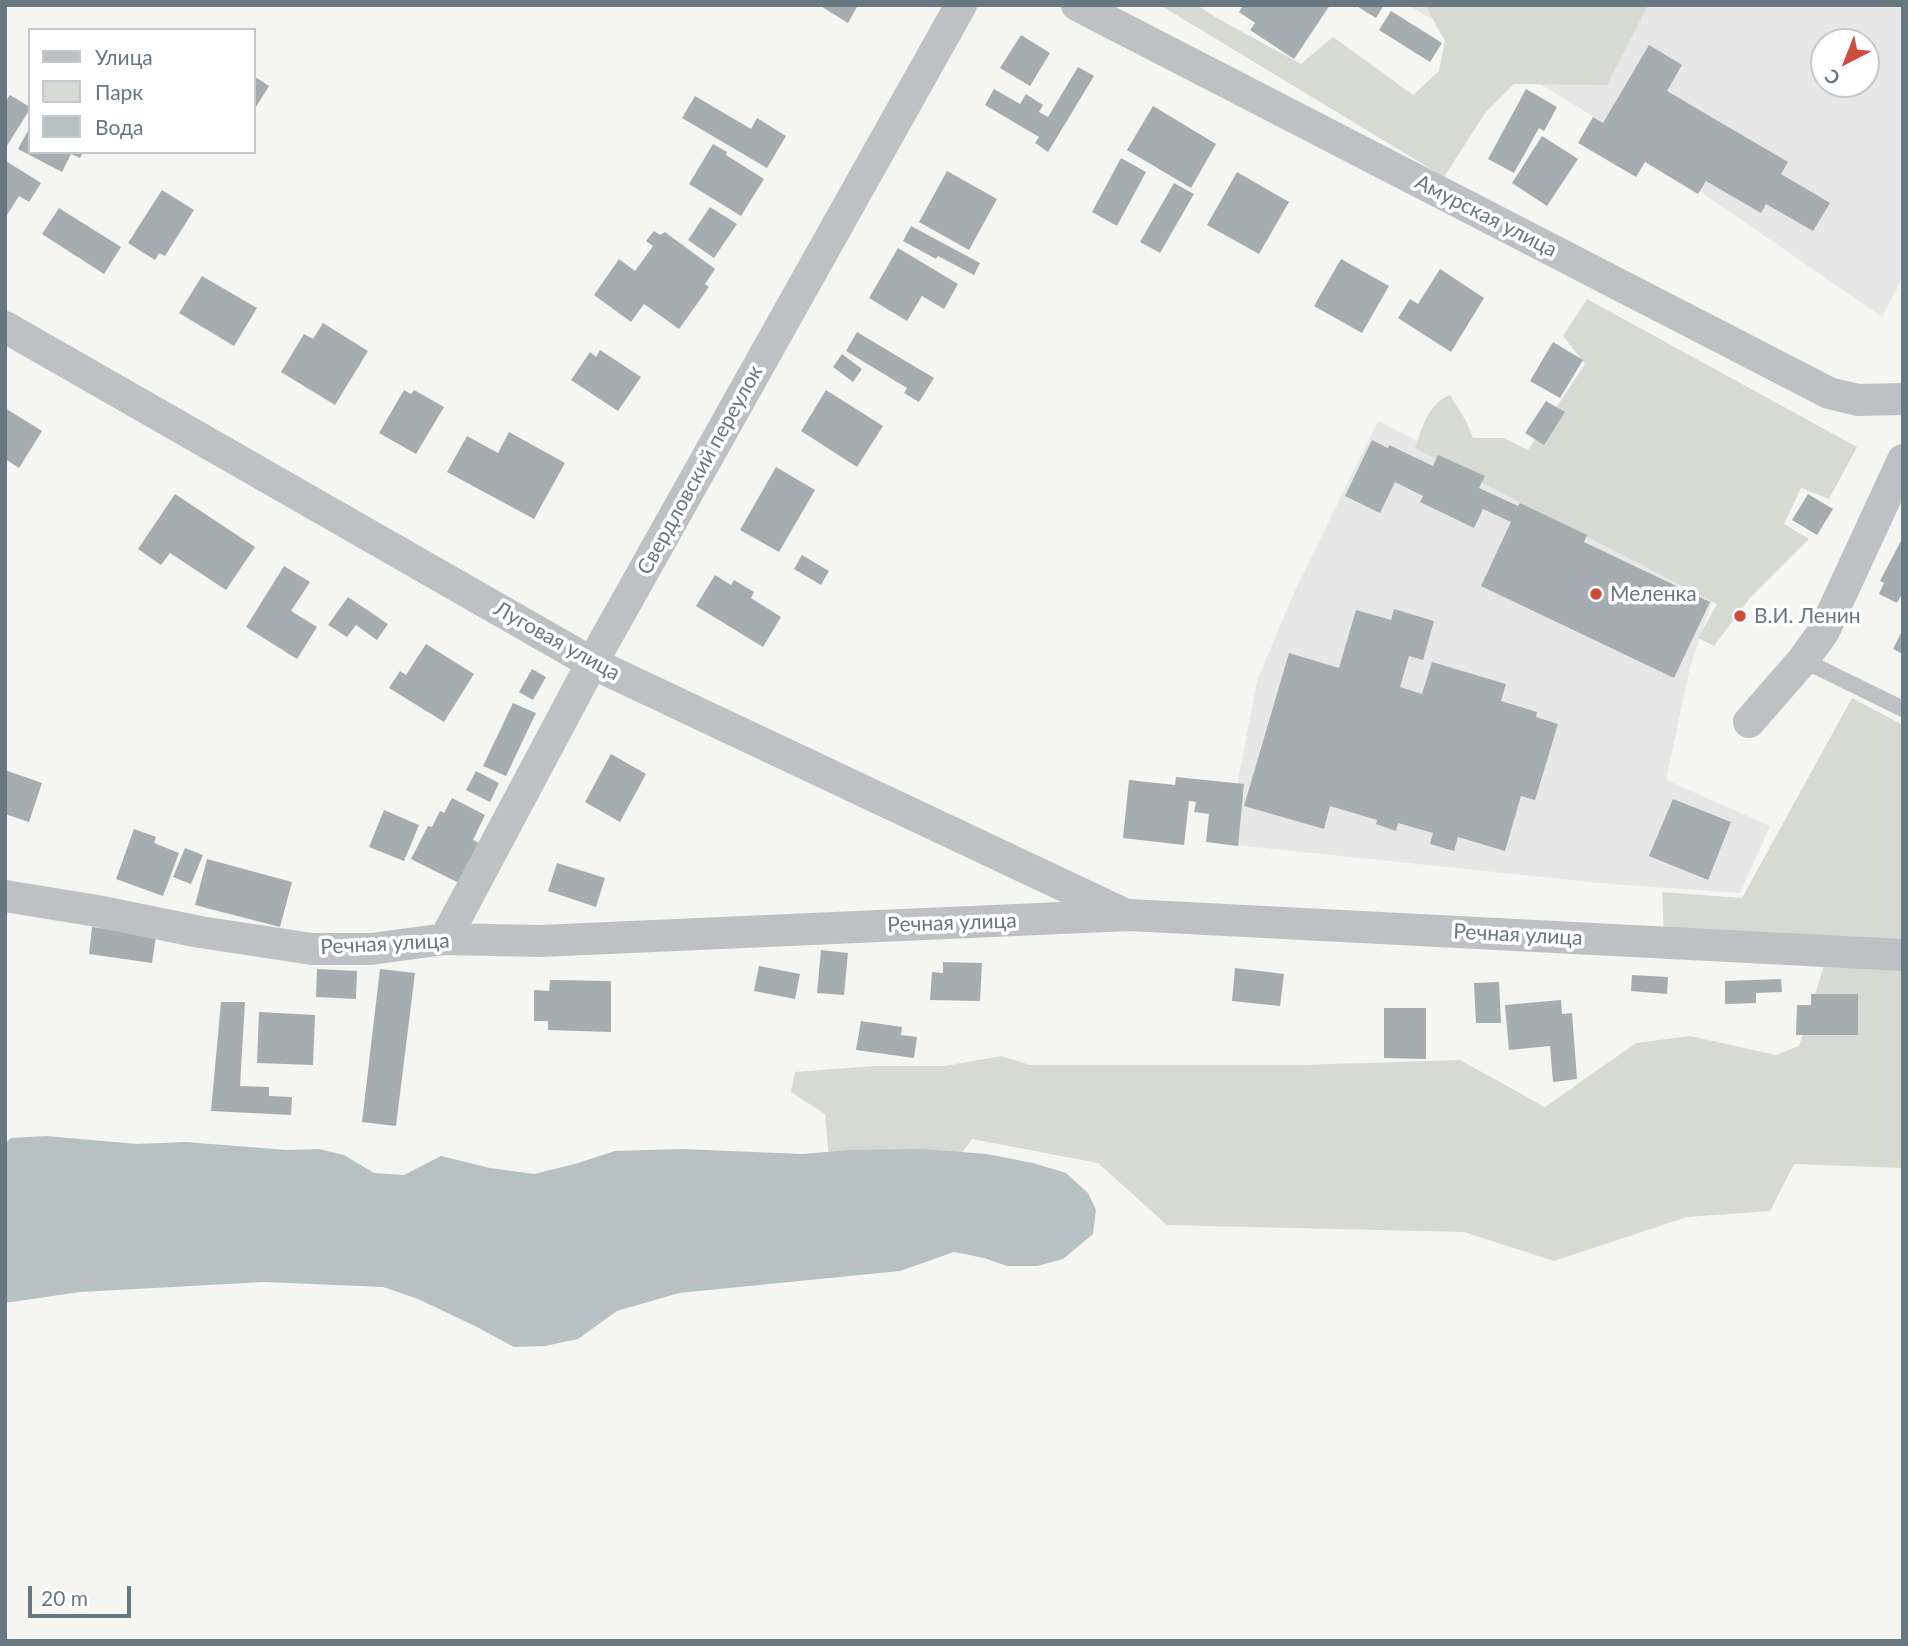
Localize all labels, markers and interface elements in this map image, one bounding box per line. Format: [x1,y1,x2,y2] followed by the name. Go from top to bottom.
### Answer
[28,28,256,154] legend
[1810,28,1880,98] north arrow
[95,44,153,69] text: Улица
[1820,65,1844,90] text: С
[95,79,143,104] text: Парк
[95,114,143,139] text: Вода
[1411,169,1561,263] street label: Амурская улица
[632,361,768,579] street label: Свердловский переулок
[1610,581,1697,607] place label: Меленка
[1588,586,1604,602] marker: Меленка
[490,596,624,686] street label: Луговая улица
[1754,603,1861,629] place label: В.И. Ленин
[1732,608,1748,624] marker: В.И. Ленин
[887,908,1017,938] street label: Речная улица
[1453,919,1583,951] street label: Речная улица
[320,928,450,960] street label: Речная улица
[32,1572,135,1616] scale bar
[41,1585,88,1610] text: 20 m

